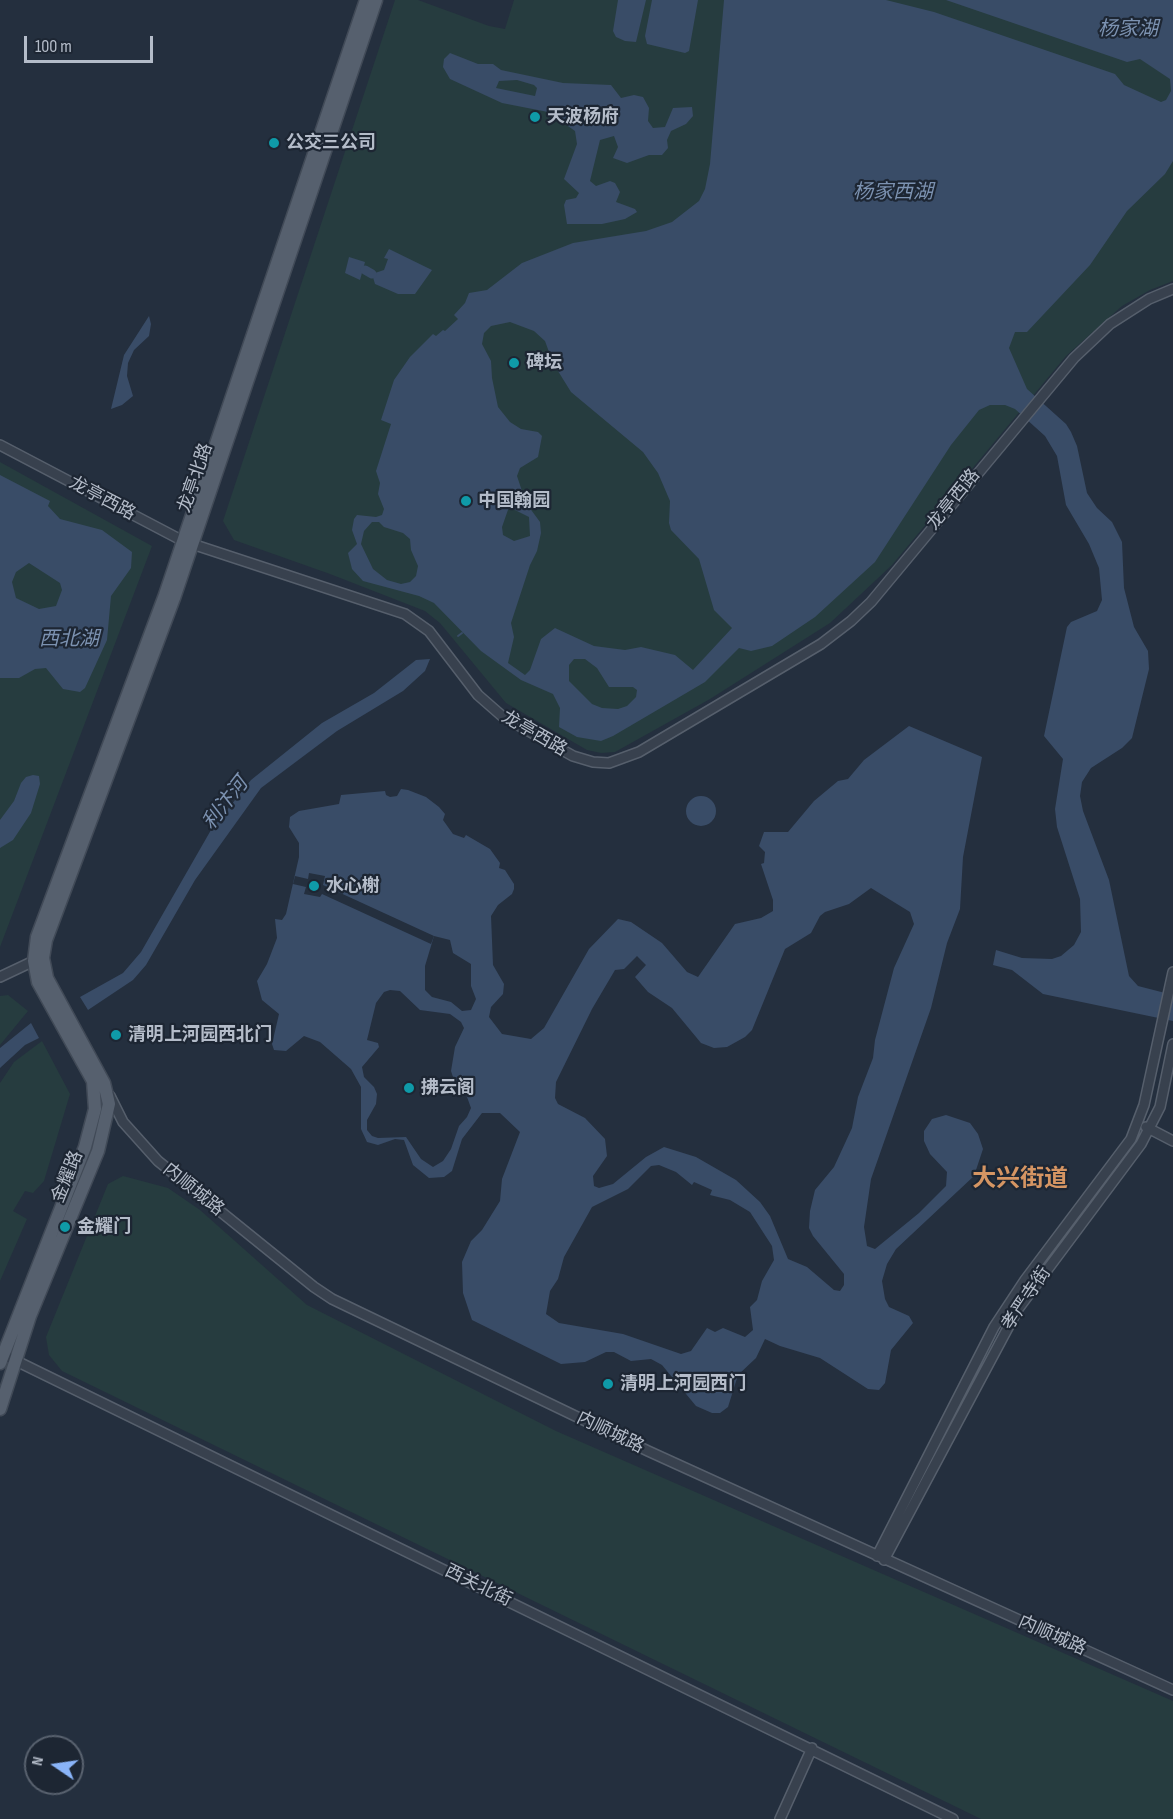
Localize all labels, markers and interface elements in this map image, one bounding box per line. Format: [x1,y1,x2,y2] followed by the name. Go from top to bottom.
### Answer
[1098,18,1158,42] water label: 杨家湖
[27,24,156,62] scale bar
[35,36,72,57] text: 100 m
[547,106,619,128] place label: 天波杨府
[528,110,542,124] marker: 天波杨府
[286,132,376,154] place label: 公交三公司
[267,136,281,150] marker: 公交三公司
[853,181,933,205] water label: 杨家西湖
[526,352,562,374] place label: 碑坛
[507,356,521,370] marker: 碑坛
[174,440,218,516] street label: 龙亭北路
[923,465,985,535] street label: 龙亭西路
[65,473,139,525] street label: 龙亭西路
[478,490,550,512] place label: 中国翰园
[459,494,473,508] marker: 中国翰园
[39,628,99,652] water label: 西北湖
[497,707,571,761] street label: 龙亭西路
[198,773,254,835] water label: 利汴河
[326,875,380,897] place label: 水心榭
[307,879,321,893] marker: 水心榭
[128,1024,272,1046] place label: 清明上河园西北门
[109,1028,123,1042] marker: 清明上河园西北门
[421,1077,475,1099] place label: 拂云阁
[402,1081,416,1095] marker: 拂云阁
[48,1148,88,1206] street label: 金耀路
[158,1159,228,1221] street label: 内顺城路
[972,1166,1068,1194] district label: 大兴街道
[77,1216,131,1238] place label: 金耀门
[58,1220,72,1234] marker: 金耀门
[998,1263,1056,1335] street label: 孝严寺街
[620,1373,746,1395] place label: 清明上河园西门
[601,1377,615,1391] marker: 清明上河园西门
[573,1408,647,1458] street label: 内顺城路
[441,1561,515,1611] street label: 西关北街
[1015,1611,1089,1661] street label: 内顺城路
[24,1735,84,1795] north arrow
[28,1755,48,1768] text: N

